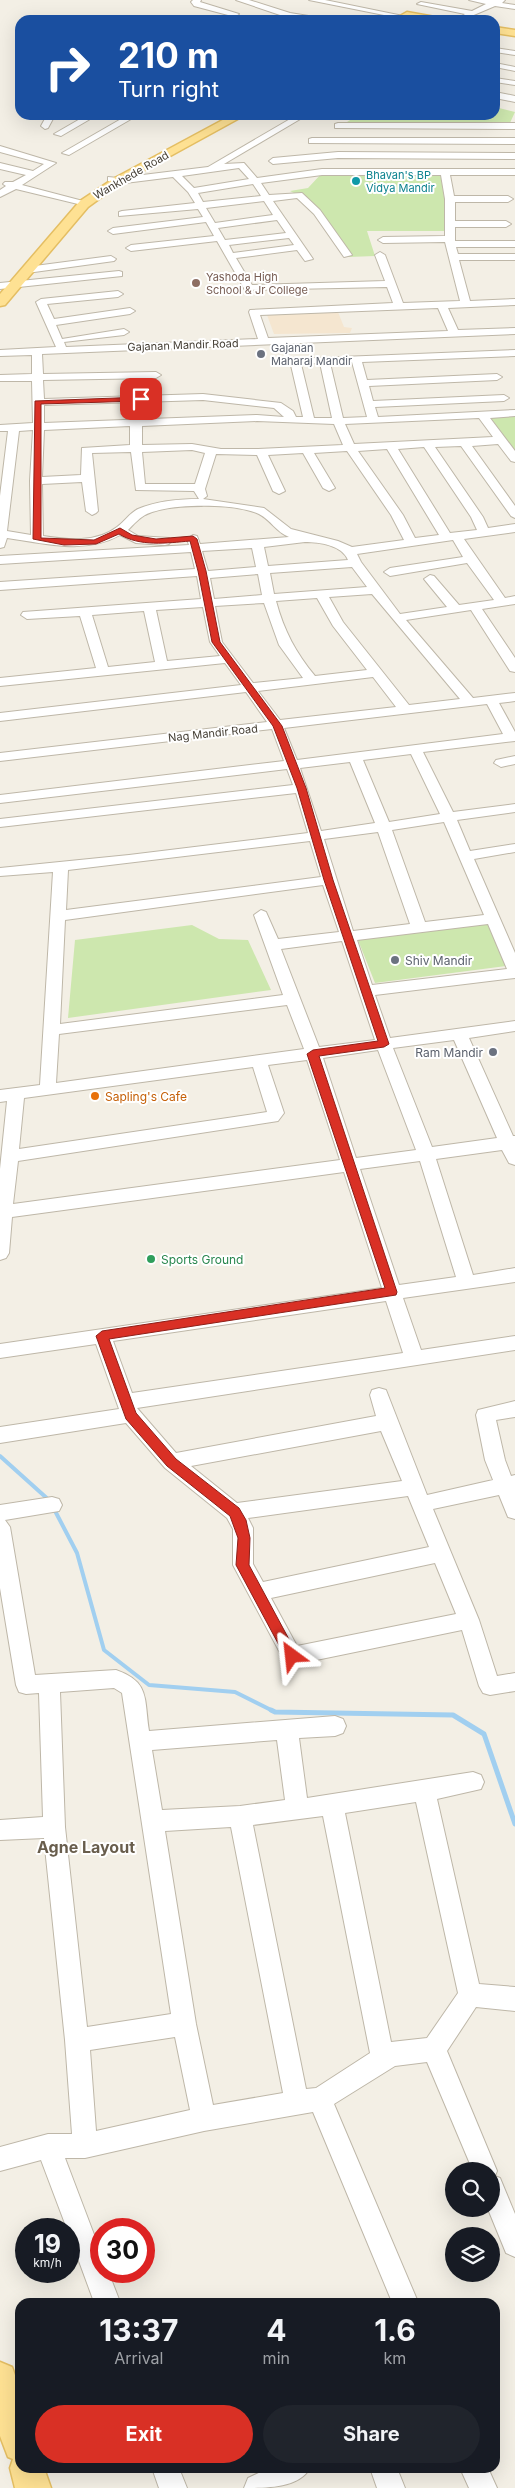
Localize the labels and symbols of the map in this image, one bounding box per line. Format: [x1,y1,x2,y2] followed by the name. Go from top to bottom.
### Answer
[91,148,171,202] street label: Wankhede Road
[366,168,435,195] place label: Bhavan's BP Vidya Mandir
[350,175,362,187] marker: Bhavan's BP Vidya Mandir
[206,270,308,297] place label: Yashoda High School & Jr College
[190,277,202,289] marker: Yashoda High School & Jr College
[127,336,239,354] street label: Gajanan Mandir Road
[271,341,352,368] place label: Gajanan Maharaj Mandir
[255,348,267,360] marker: Gajanan Maharaj Mandir
[120,378,162,420] pin
[167,721,259,745] street label: Nag Mandir Road
[405,953,473,968] place label: Shiv Mandir
[389,954,401,966] marker: Shiv Mandir
[415,1045,483,1060] place label: Ram Mandir
[487,1046,499,1058] marker: Ram Mandir
[105,1089,187,1104] place label: Sapling's Cafe
[89,1090,101,1102] marker: Sapling's Cafe
[161,1252,243,1267] place label: Sports Ground
[145,1253,157,1265] marker: Sports Ground
[265,1629,317,1681] position arrow
[37,1837,135,1857] district label: Agne Layout
[90,2218,155,2283] speed limit sign: 30

